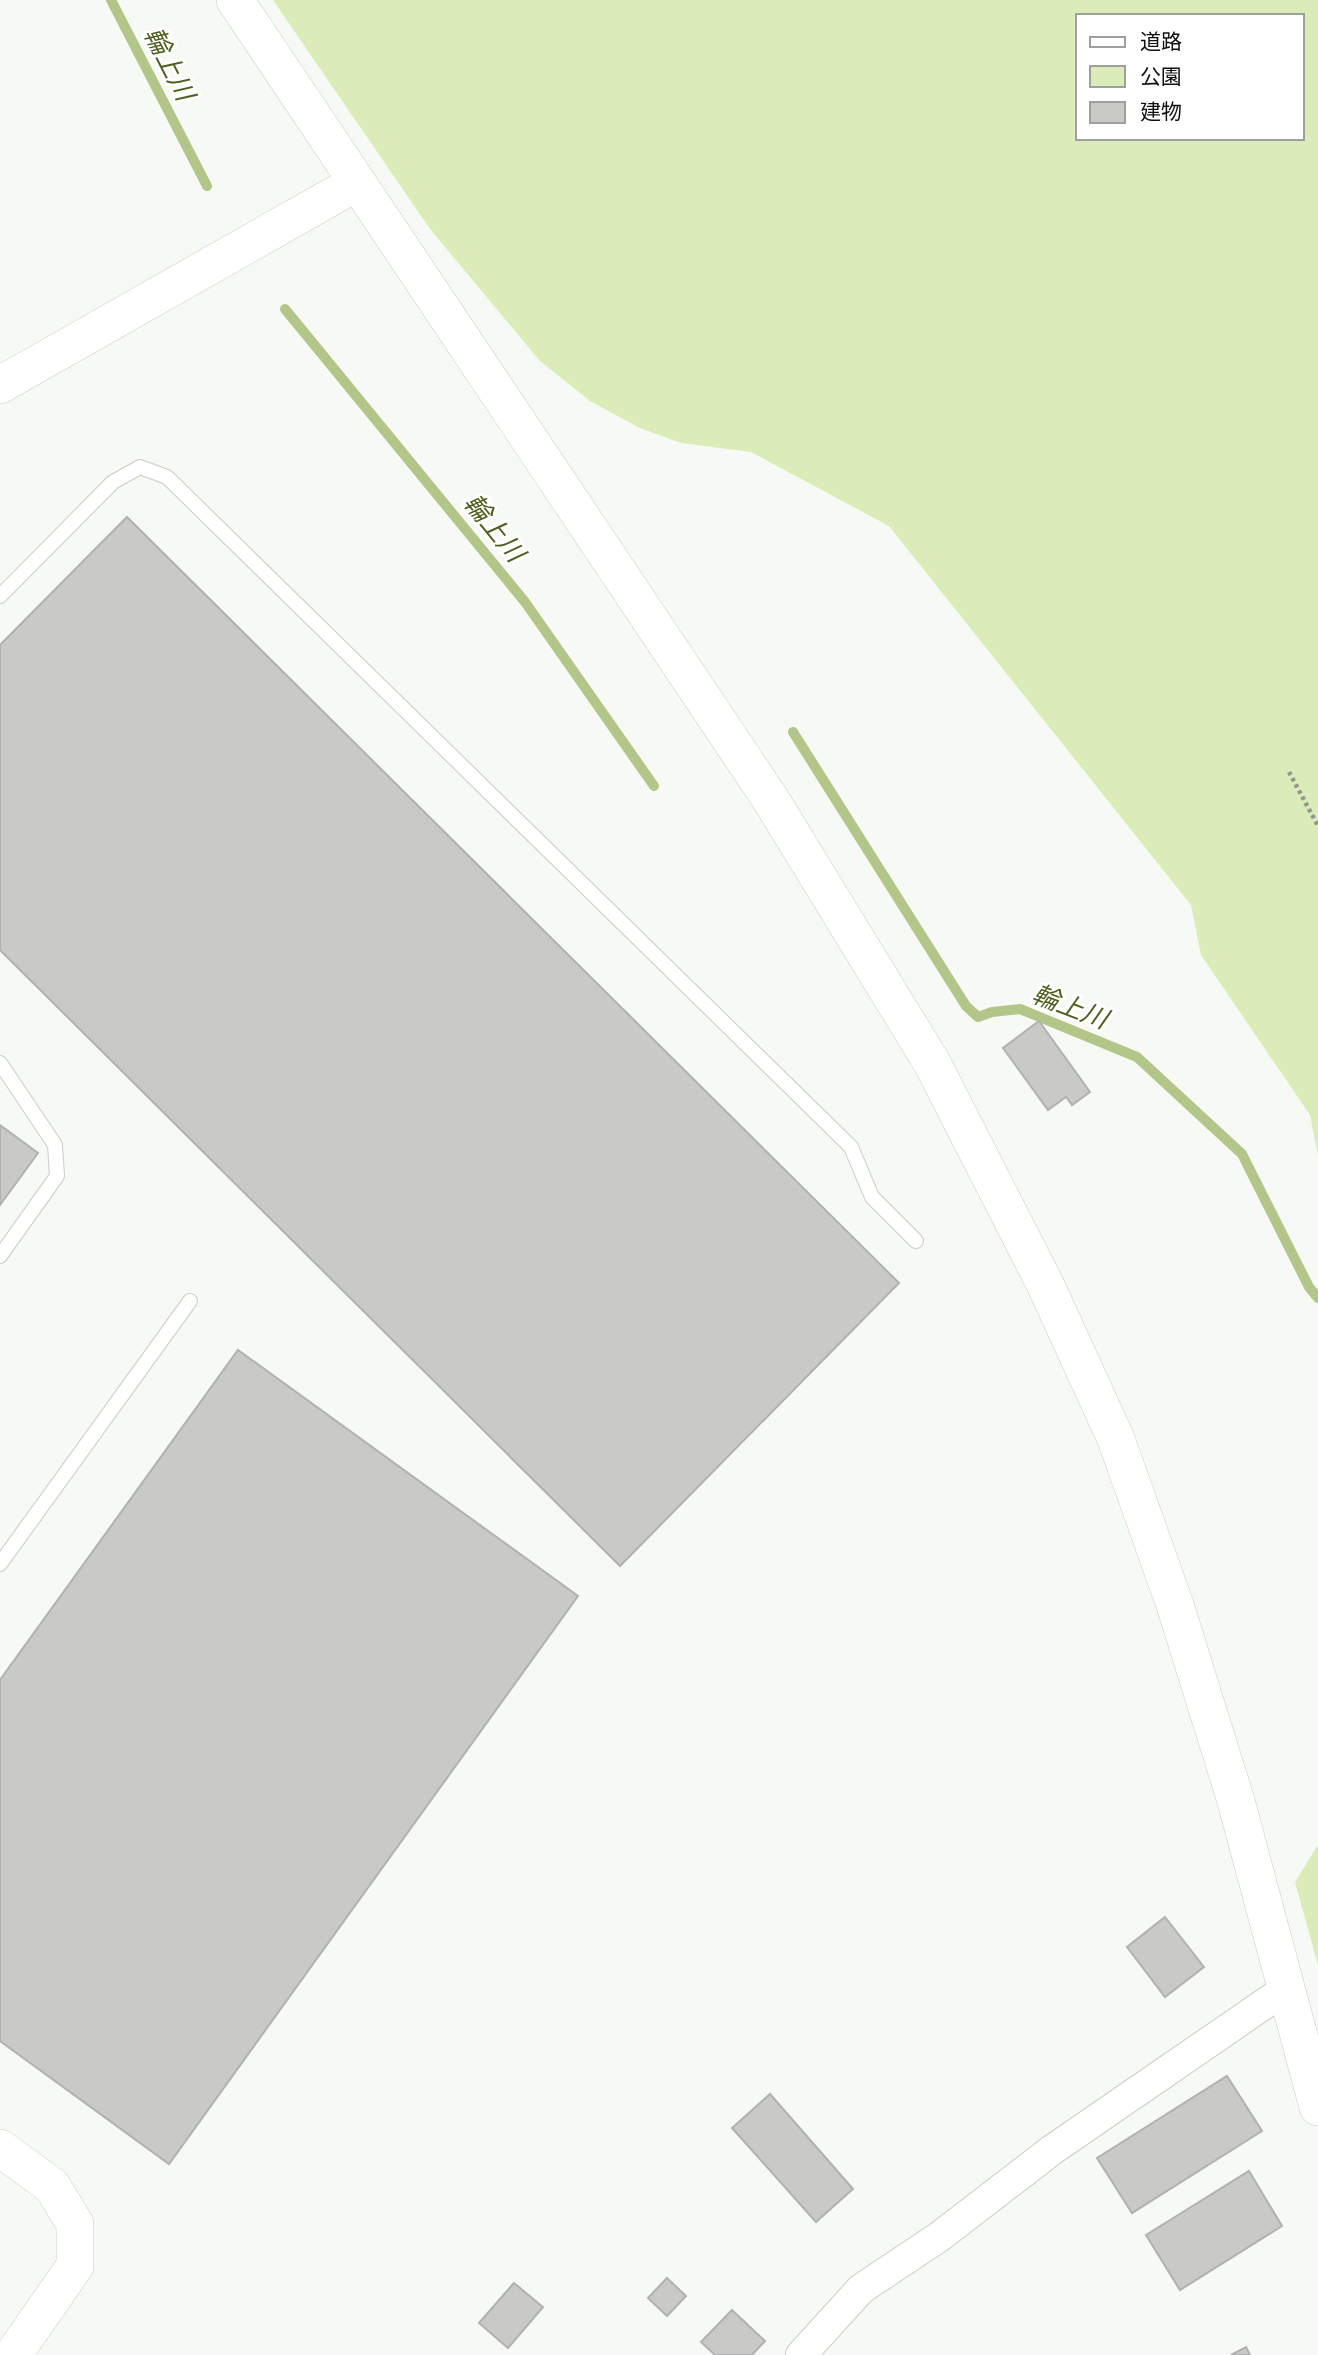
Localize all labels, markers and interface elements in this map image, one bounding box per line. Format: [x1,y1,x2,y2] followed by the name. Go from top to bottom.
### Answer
[1076,14,1304,140] legend
[137,22,202,108] water label: 輪上川
[1140,29,1182,54] text: 道路
[1140,64,1182,89] text: 公園
[1140,99,1182,124] text: 建物
[457,488,532,570] water label: 輪上川
[1028,979,1115,1037] water label: 輪上川

